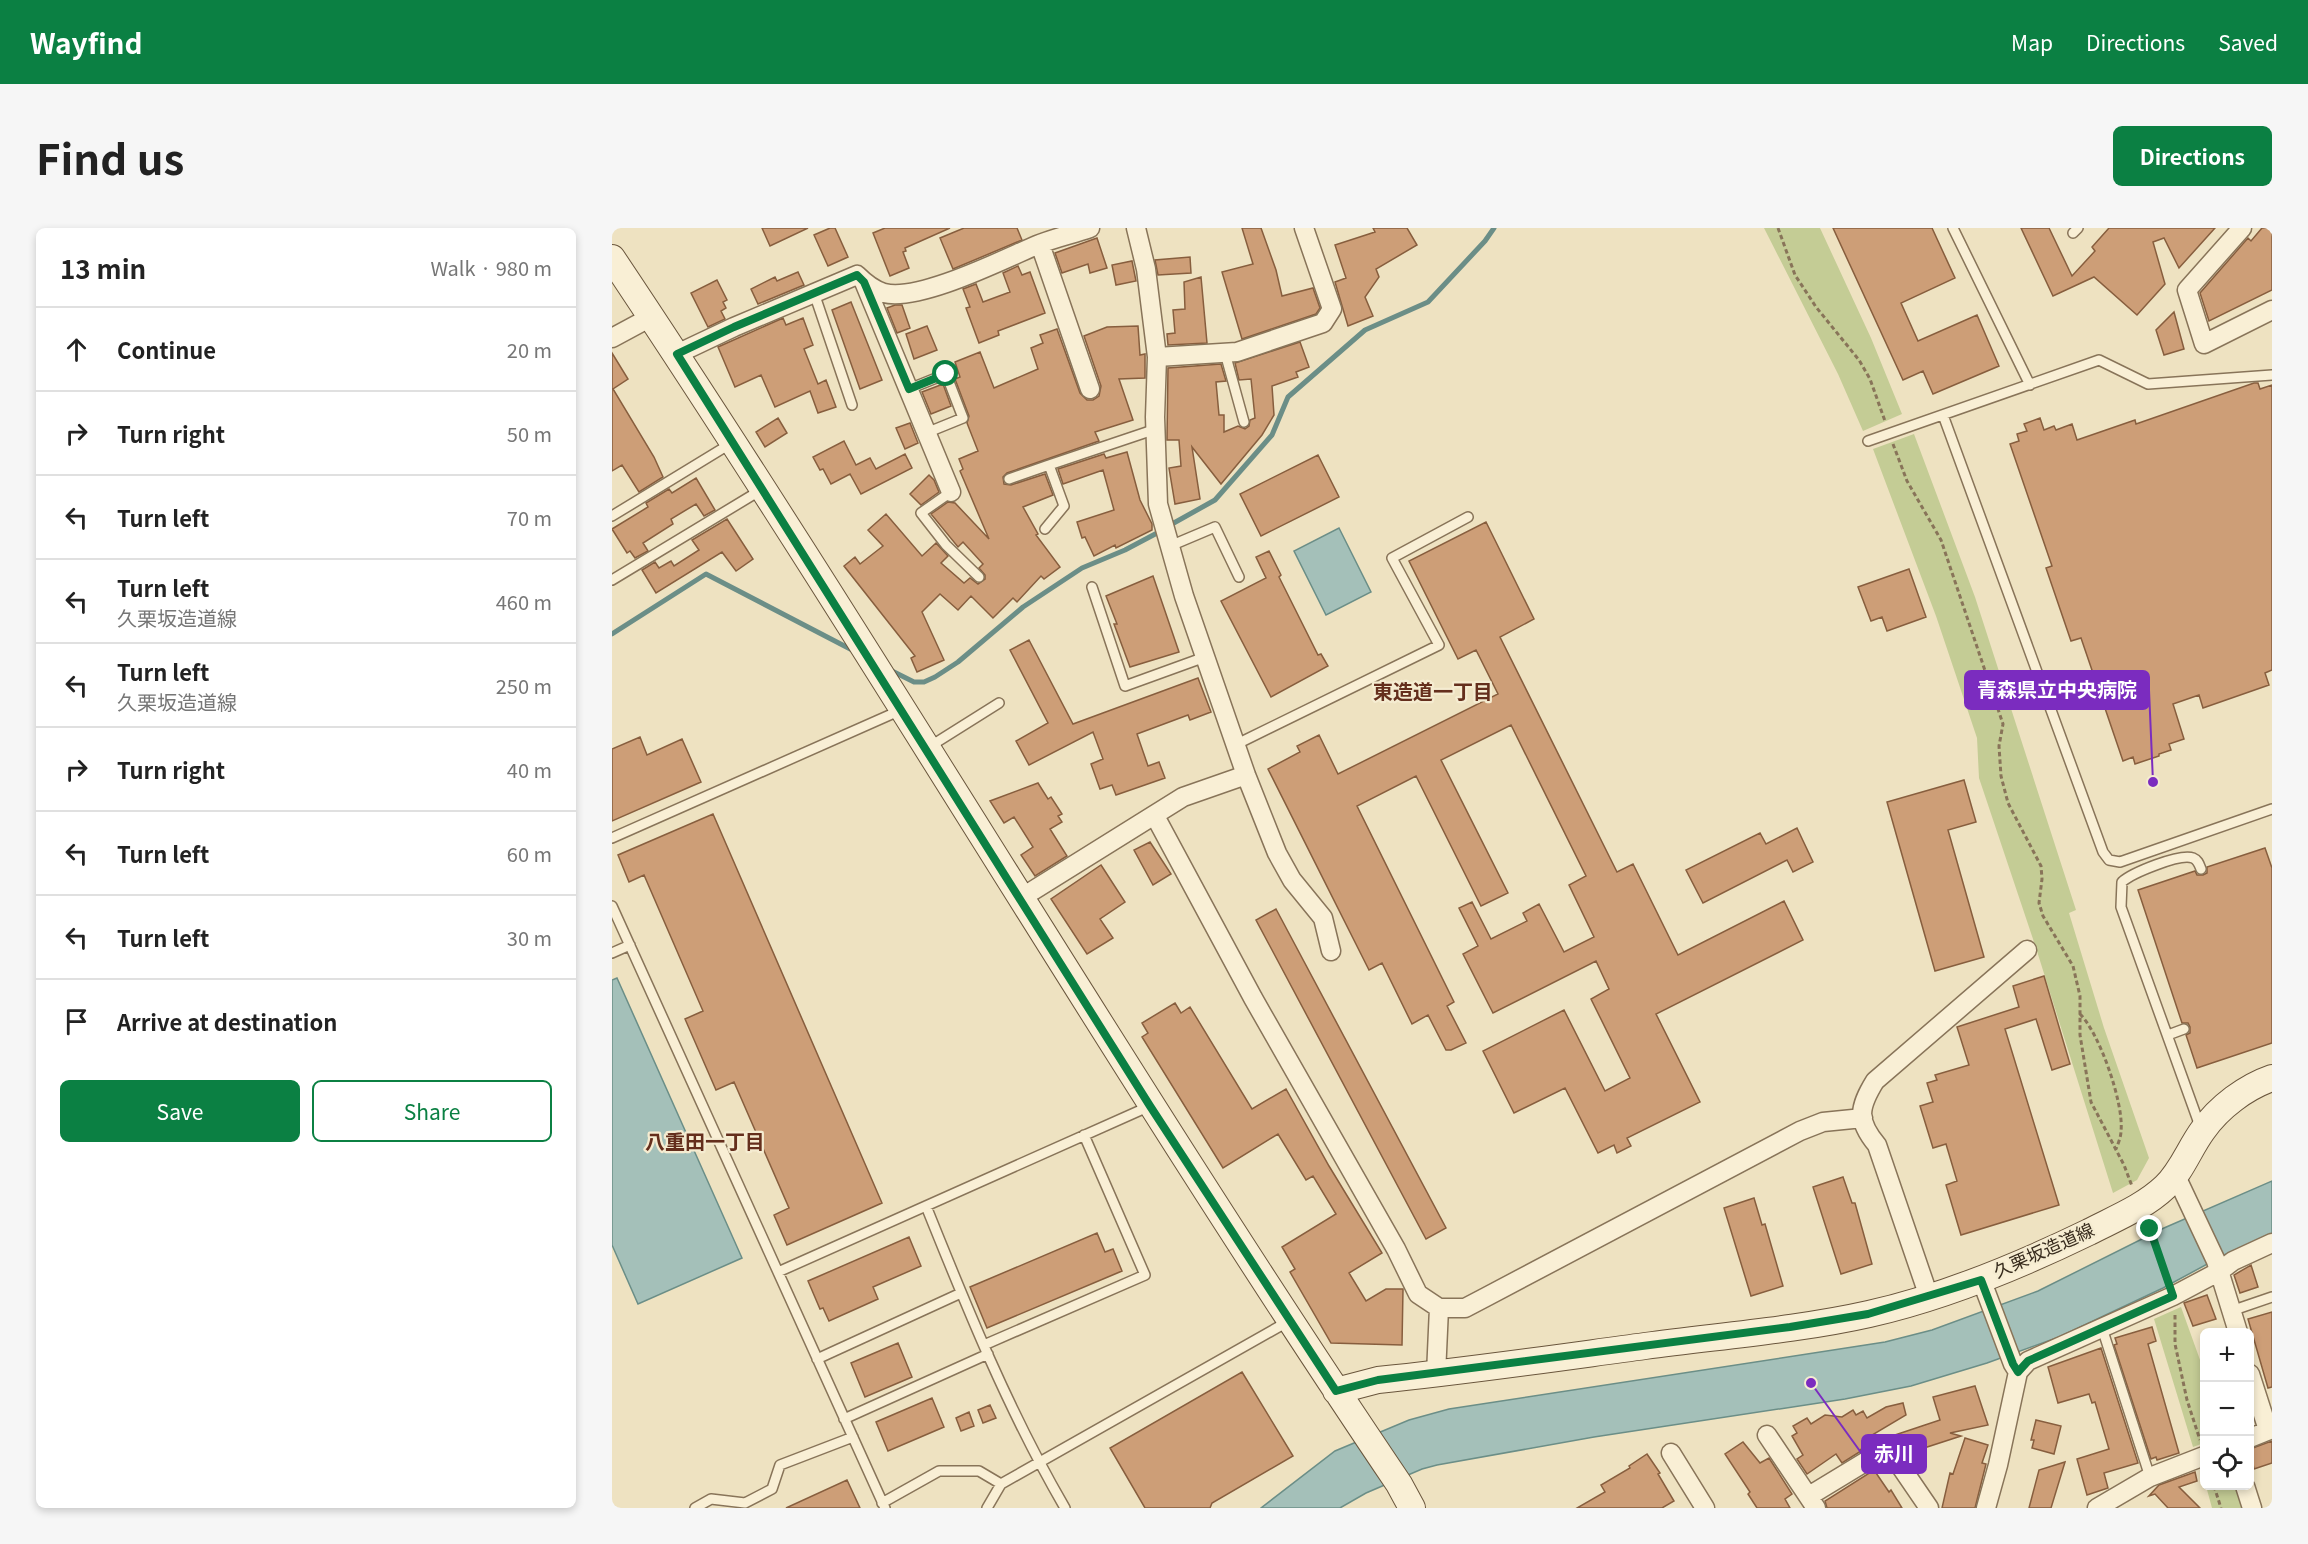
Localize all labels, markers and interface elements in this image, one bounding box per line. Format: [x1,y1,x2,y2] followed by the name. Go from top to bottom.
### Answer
[30,22,143,62] text: Wayfind
[2011,27,2053,57] text: Map
[2086,27,2185,57] text: Directions
[2218,27,2278,57] text: Saved
[36,126,184,187] text: Find us
[2113,126,2272,186] button: Directions
[60,249,146,286] text: 13 min
[430,253,552,282] text: Walk · 980 m
[60,333,93,366] icon: ahead
[117,333,216,365] text: Continue
[507,335,552,364] text: 20 m
[932,360,958,386] route start
[60,417,93,450] icon: right
[117,417,225,449] text: Turn right
[507,419,552,448] text: 50 m
[60,501,93,534] icon: left
[117,501,209,533] text: Turn left
[507,503,552,532] text: 70 m
[117,571,209,603] text: Turn left
[60,585,93,618] icon: left
[496,587,552,616] text: 460 m
[117,603,237,632] text: 久栗坂造道線
[117,655,209,687] text: Turn left
[60,669,93,702] icon: left
[496,671,552,700] text: 250 m
[1965,671,2149,709] callout: 青森県立中央病院
[1977,674,2137,703] text: 青森県立中央病院
[1373,676,1493,705] district label: 東造道一丁目
[117,687,237,716] text: 久栗坂造道線
[60,753,93,786] icon: right
[117,753,225,785] text: Turn right
[507,755,552,784] text: 40 m
[60,837,93,870] icon: left
[117,837,209,869] text: Turn left
[507,839,552,868] text: 60 m
[60,921,93,954] icon: left
[117,921,209,953] text: Turn left
[507,923,552,952] text: 30 m
[60,1005,93,1038] icon: arrive
[117,1005,337,1037] text: Arrive at destination
[60,1080,300,1142] button: Save
[312,1080,552,1142] button: Share
[645,1126,765,1155] district label: 八重田一丁目
[1989,1215,2098,1283] street label: 久栗坂造道線
[2136,1215,2162,1241] route end
[2200,1328,2254,1490] map controls
[2200,1328,2254,1382] button: +
[2200,1382,2254,1436] button: −
[1862,1435,1926,1473] callout: 赤川
[2200,1436,2254,1490] button: locate
[1874,1438,1914,1467] text: 赤川

